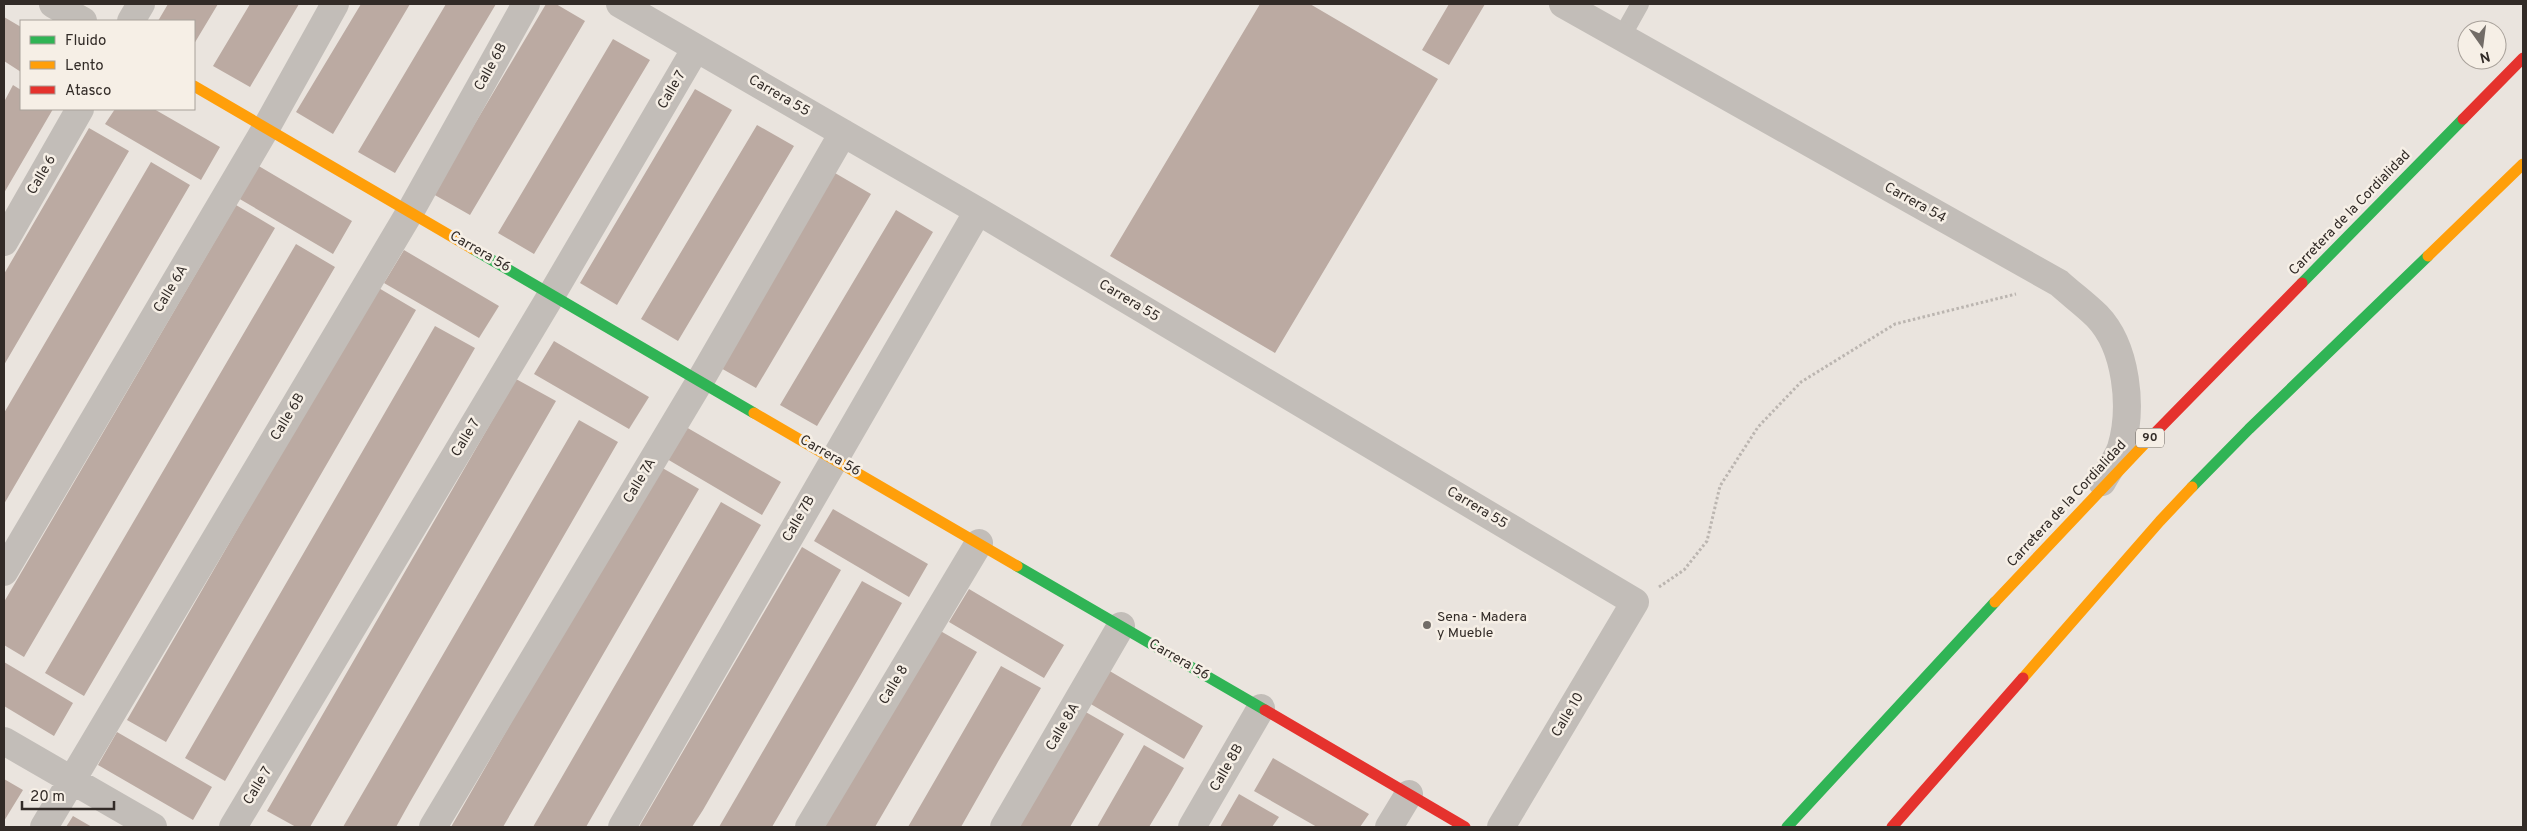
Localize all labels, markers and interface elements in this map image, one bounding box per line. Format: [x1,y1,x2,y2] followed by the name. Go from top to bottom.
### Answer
[20,20,195,110] legend
[2457,20,2507,70] north arrow
[65,32,106,51] text: Fluido
[471,40,511,94] street label: Calle 6B
[2478,47,2492,66] text: N
[65,57,104,76] text: Lento
[654,68,690,112] street label: Calle 7
[745,72,813,120] street label: Carrera 55
[65,82,111,101] text: Atasco
[2286,147,2414,279] street label: Carretera de la Cordialidad
[24,152,60,198] street label: Calle 6
[1881,179,1949,227] street label: Carrera 54
[446,228,514,276] street label: Carrera 56
[150,262,192,316] street label: Calle 6A
[1095,276,1163,326] street label: Carrera 55
[267,390,309,444] street label: Calle 6B
[448,416,484,460] street label: Calle 7
[2136,428,2164,448] road number: 90
[796,432,864,480] street label: Carrera 56
[2004,437,2130,571] street label: Carretera de la Cordialidad
[620,456,660,506] street label: Calle 7A
[1443,483,1511,533] street label: Carrera 55
[779,493,819,545] street label: Calle 7B
[1437,609,1527,642] place label: Sena - Madera y Mueble
[1421,619,1433,631] marker: Sena - Madera y Mueble
[1145,636,1213,684] street label: Carrera 56
[876,662,912,708] street label: Calle 8
[1548,690,1588,740] street label: Calle 10
[1043,700,1083,754] street label: Calle 8A
[1207,741,1247,795] street label: Calle 8B
[240,764,276,808] street label: Calle 7
[22,778,115,810] scale bar
[30,788,65,807] text: 20 m

